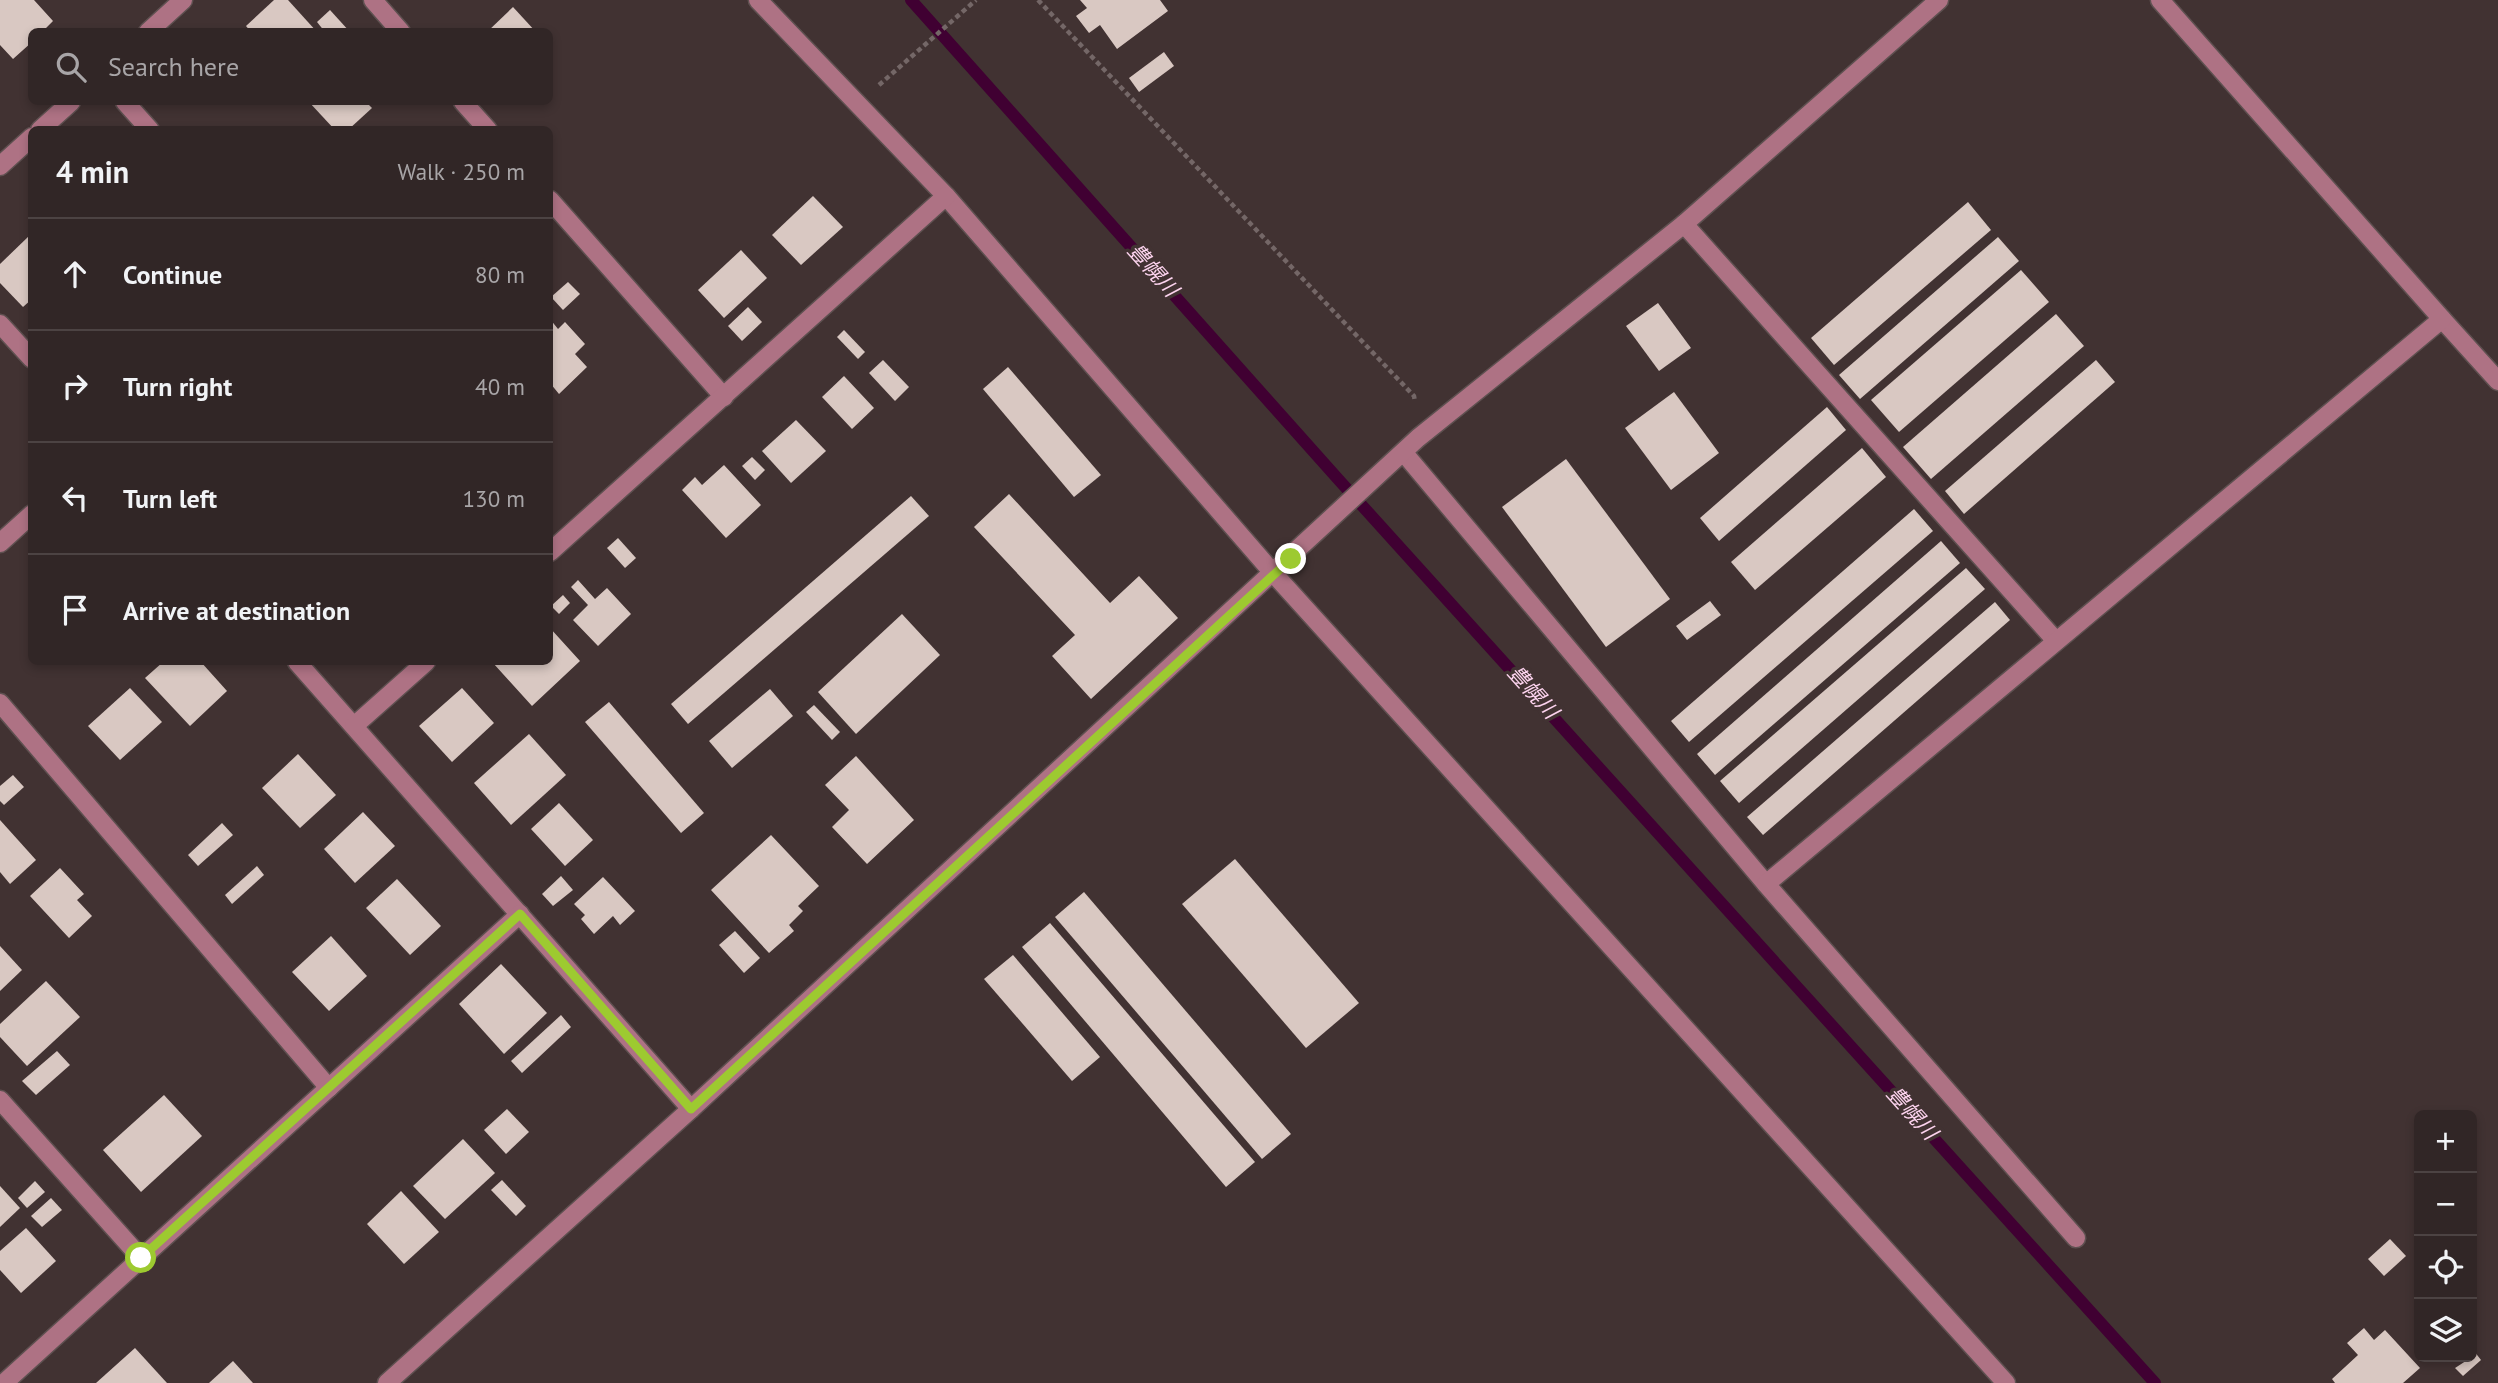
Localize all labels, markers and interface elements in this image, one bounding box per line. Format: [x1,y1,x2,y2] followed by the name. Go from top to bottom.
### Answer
[28,28,553,105] search box
[52,48,90,86] icon: search
[108,50,239,83] text: Search here
[56,152,129,191] text: 4 min
[398,157,525,186] text: Walk · 250 m
[1122,237,1186,304] water label: 豊幌川
[56,255,94,293] icon: ahead
[123,258,222,291] text: Continue
[475,260,525,289] text: 80 m
[56,367,94,405] icon: right
[123,370,232,403] text: Turn right
[475,372,525,401] text: 40 m
[56,479,94,517] icon: left
[123,482,217,515] text: Turn left
[463,484,525,513] text: 130 m
[1275,543,1306,574] route end
[56,591,94,629] icon: arrive
[123,594,350,627] text: Arrive at destination
[1502,659,1566,726] water label: 豊幌川
[1881,1080,1945,1147] water label: 豊幌川
[2414,1110,2477,1362] map controls
[2414,1110,2477,1173] button: +
[2414,1173,2477,1236] button: −
[2414,1236,2477,1299] button: locate
[125,1242,156,1273] route start
[2414,1299,2477,1362] button: layers

